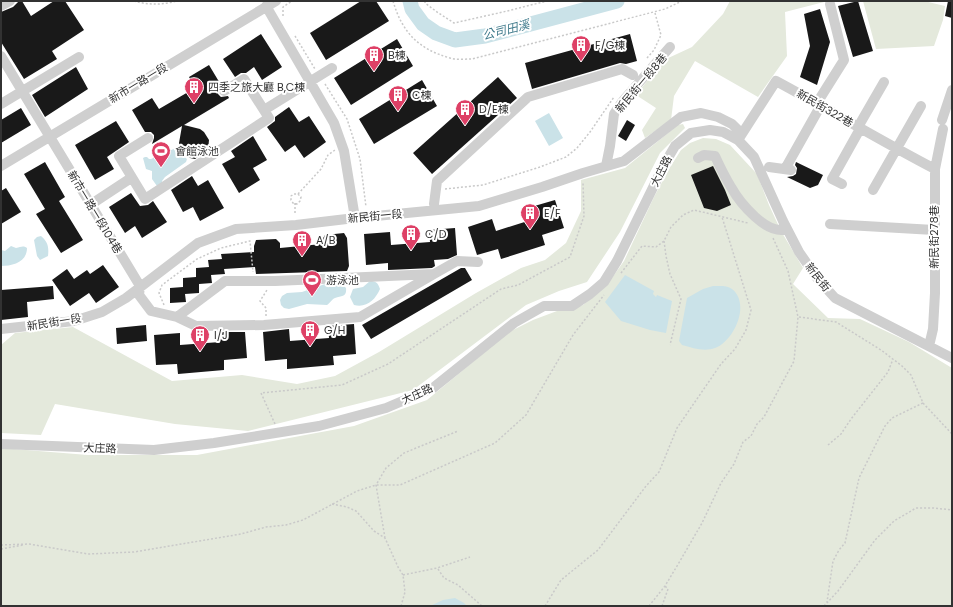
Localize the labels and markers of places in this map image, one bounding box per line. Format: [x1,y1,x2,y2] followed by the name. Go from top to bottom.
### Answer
[570,34,592,62] building icon: F/G棟
[595,37,625,53] place label: F/G棟
[363,44,385,72] building icon: B棟
[388,47,406,63] place label: B棟
[183,76,205,104] building icon: 四季之旅大廳 B,C棟
[208,79,305,95] place label: 四季之旅大廳 B,C棟
[387,84,409,112] building icon: C棟
[412,87,432,103] place label: C棟
[454,98,476,126] building icon: D/E棟
[479,101,509,117] place label: D/E棟
[150,140,172,168] sports icon: 會館泳池
[175,143,219,159] place label: 會館泳池
[519,202,541,230] building icon: E/F
[544,205,561,221] place label: E/F
[400,223,422,251] building icon: C/D
[425,226,447,242] place label: C/D
[291,229,313,257] building icon: A/B
[316,232,336,248] place label: A/B
[301,269,323,297] sports icon: 游泳池
[326,272,359,288] place label: 游泳池
[299,319,321,347] building icon: G/H
[324,322,345,338] place label: G/H
[189,324,211,352] building icon: I/J
[214,327,228,343] place label: I/J

